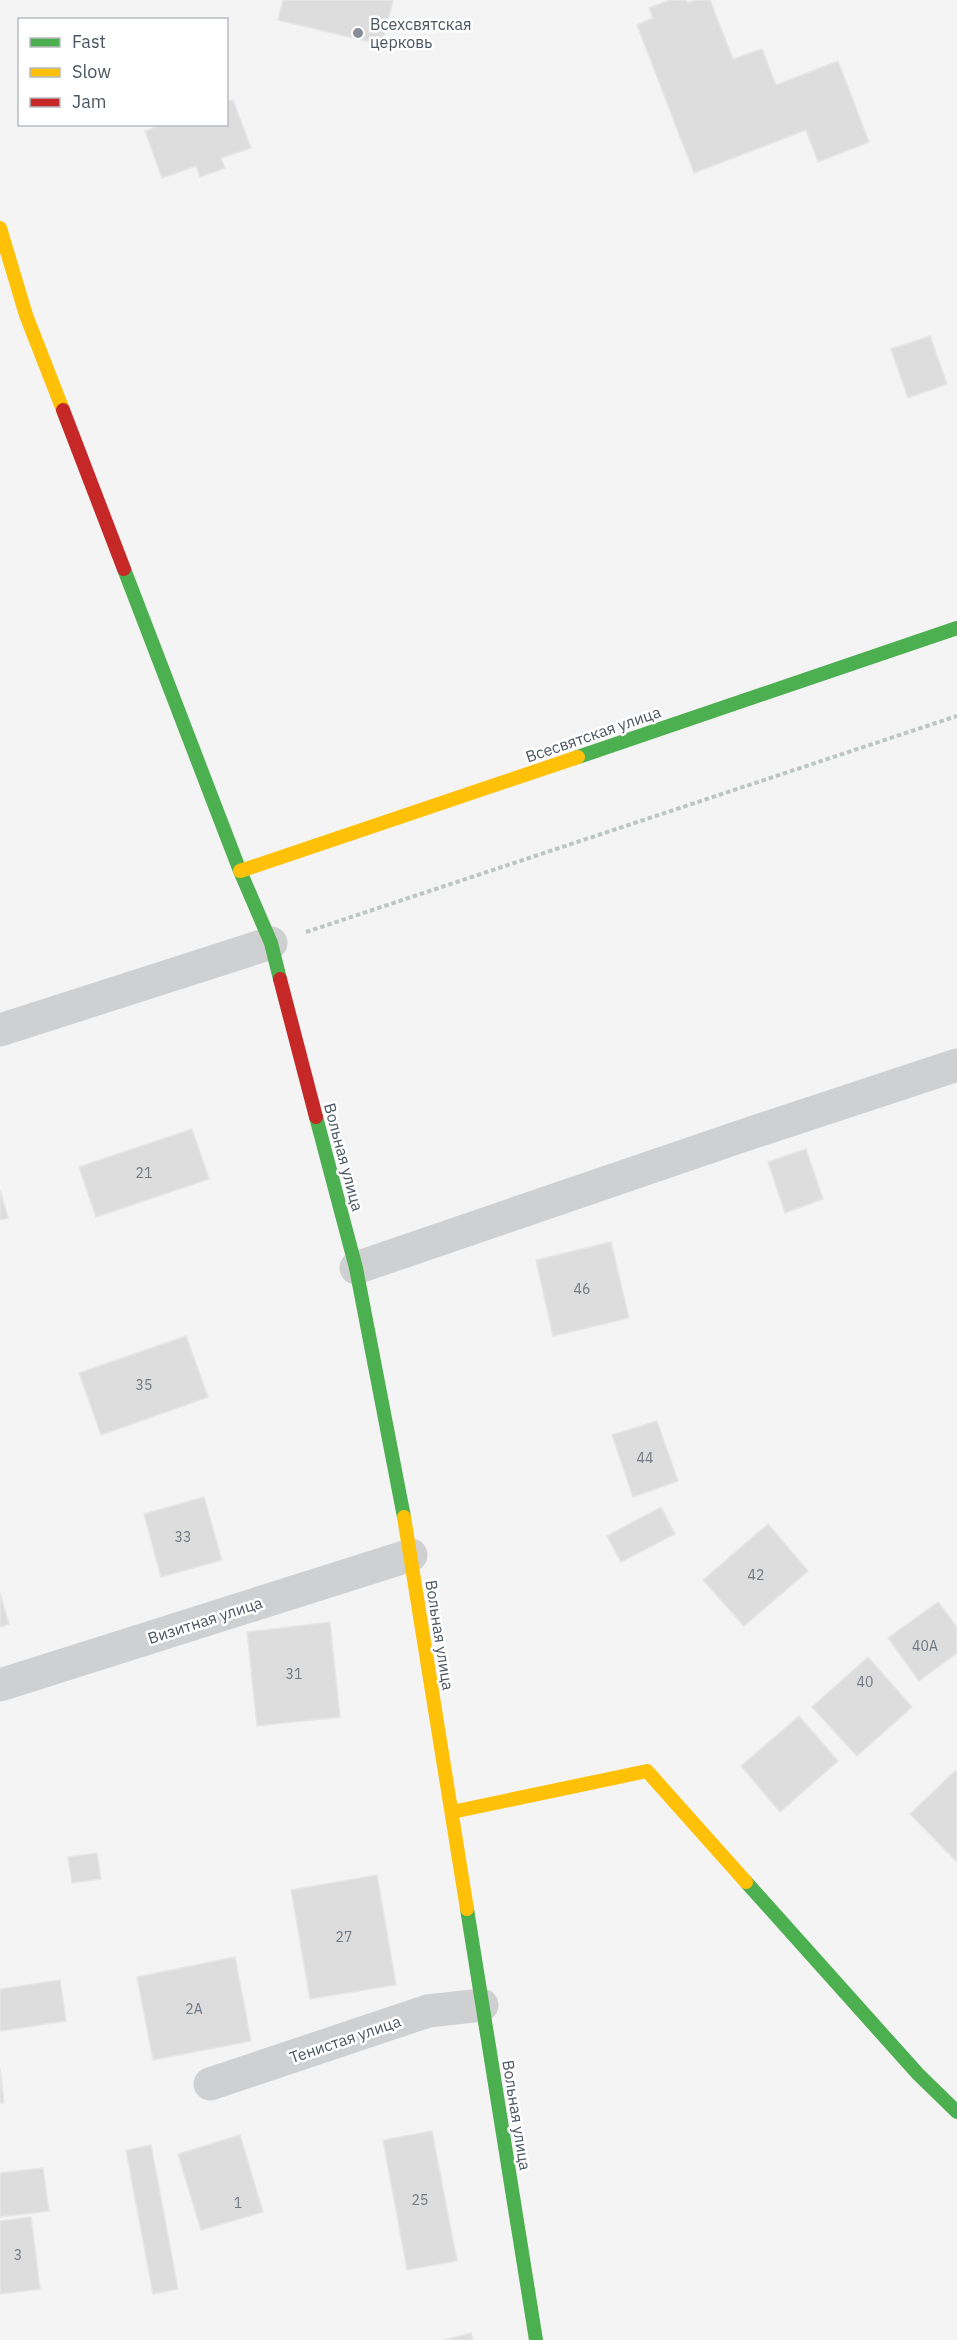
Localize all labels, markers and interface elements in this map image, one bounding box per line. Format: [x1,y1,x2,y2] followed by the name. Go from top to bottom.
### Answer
[370,14,472,52] place label: Всехсвятская церковь
[18,18,228,126] legend
[351,26,365,40] marker: Всехсвятская церковь
[72,30,106,53] text: Fast
[72,60,111,83] text: Slow
[72,90,107,113] text: Jam
[523,701,664,767] street label: Всесвятская улица
[320,1101,368,1214] street label: Вольная улица
[136,1164,152,1182] house number: 21
[574,1280,590,1298] house number: 46
[136,1376,152,1394] house number: 35
[637,1449,653,1467] house number: 44
[175,1528,191,1546] house number: 33
[748,1566,764,1584] house number: 42
[421,1578,459,1692] street label: Вольная улица
[145,1592,265,1648] street label: Визитная улица
[912,1637,938,1655] house number: 40А
[286,1665,302,1683] house number: 31
[857,1673,873,1691] house number: 40
[336,1928,352,1946] house number: 27
[185,2000,203,2018] house number: 2А
[287,2010,404,2067] street label: Тенистая улица
[498,2058,536,2172] street label: Вольная улица
[412,2191,428,2209] house number: 25
[234,2194,242,2212] house number: 1
[14,2246,22,2264] house number: 3

